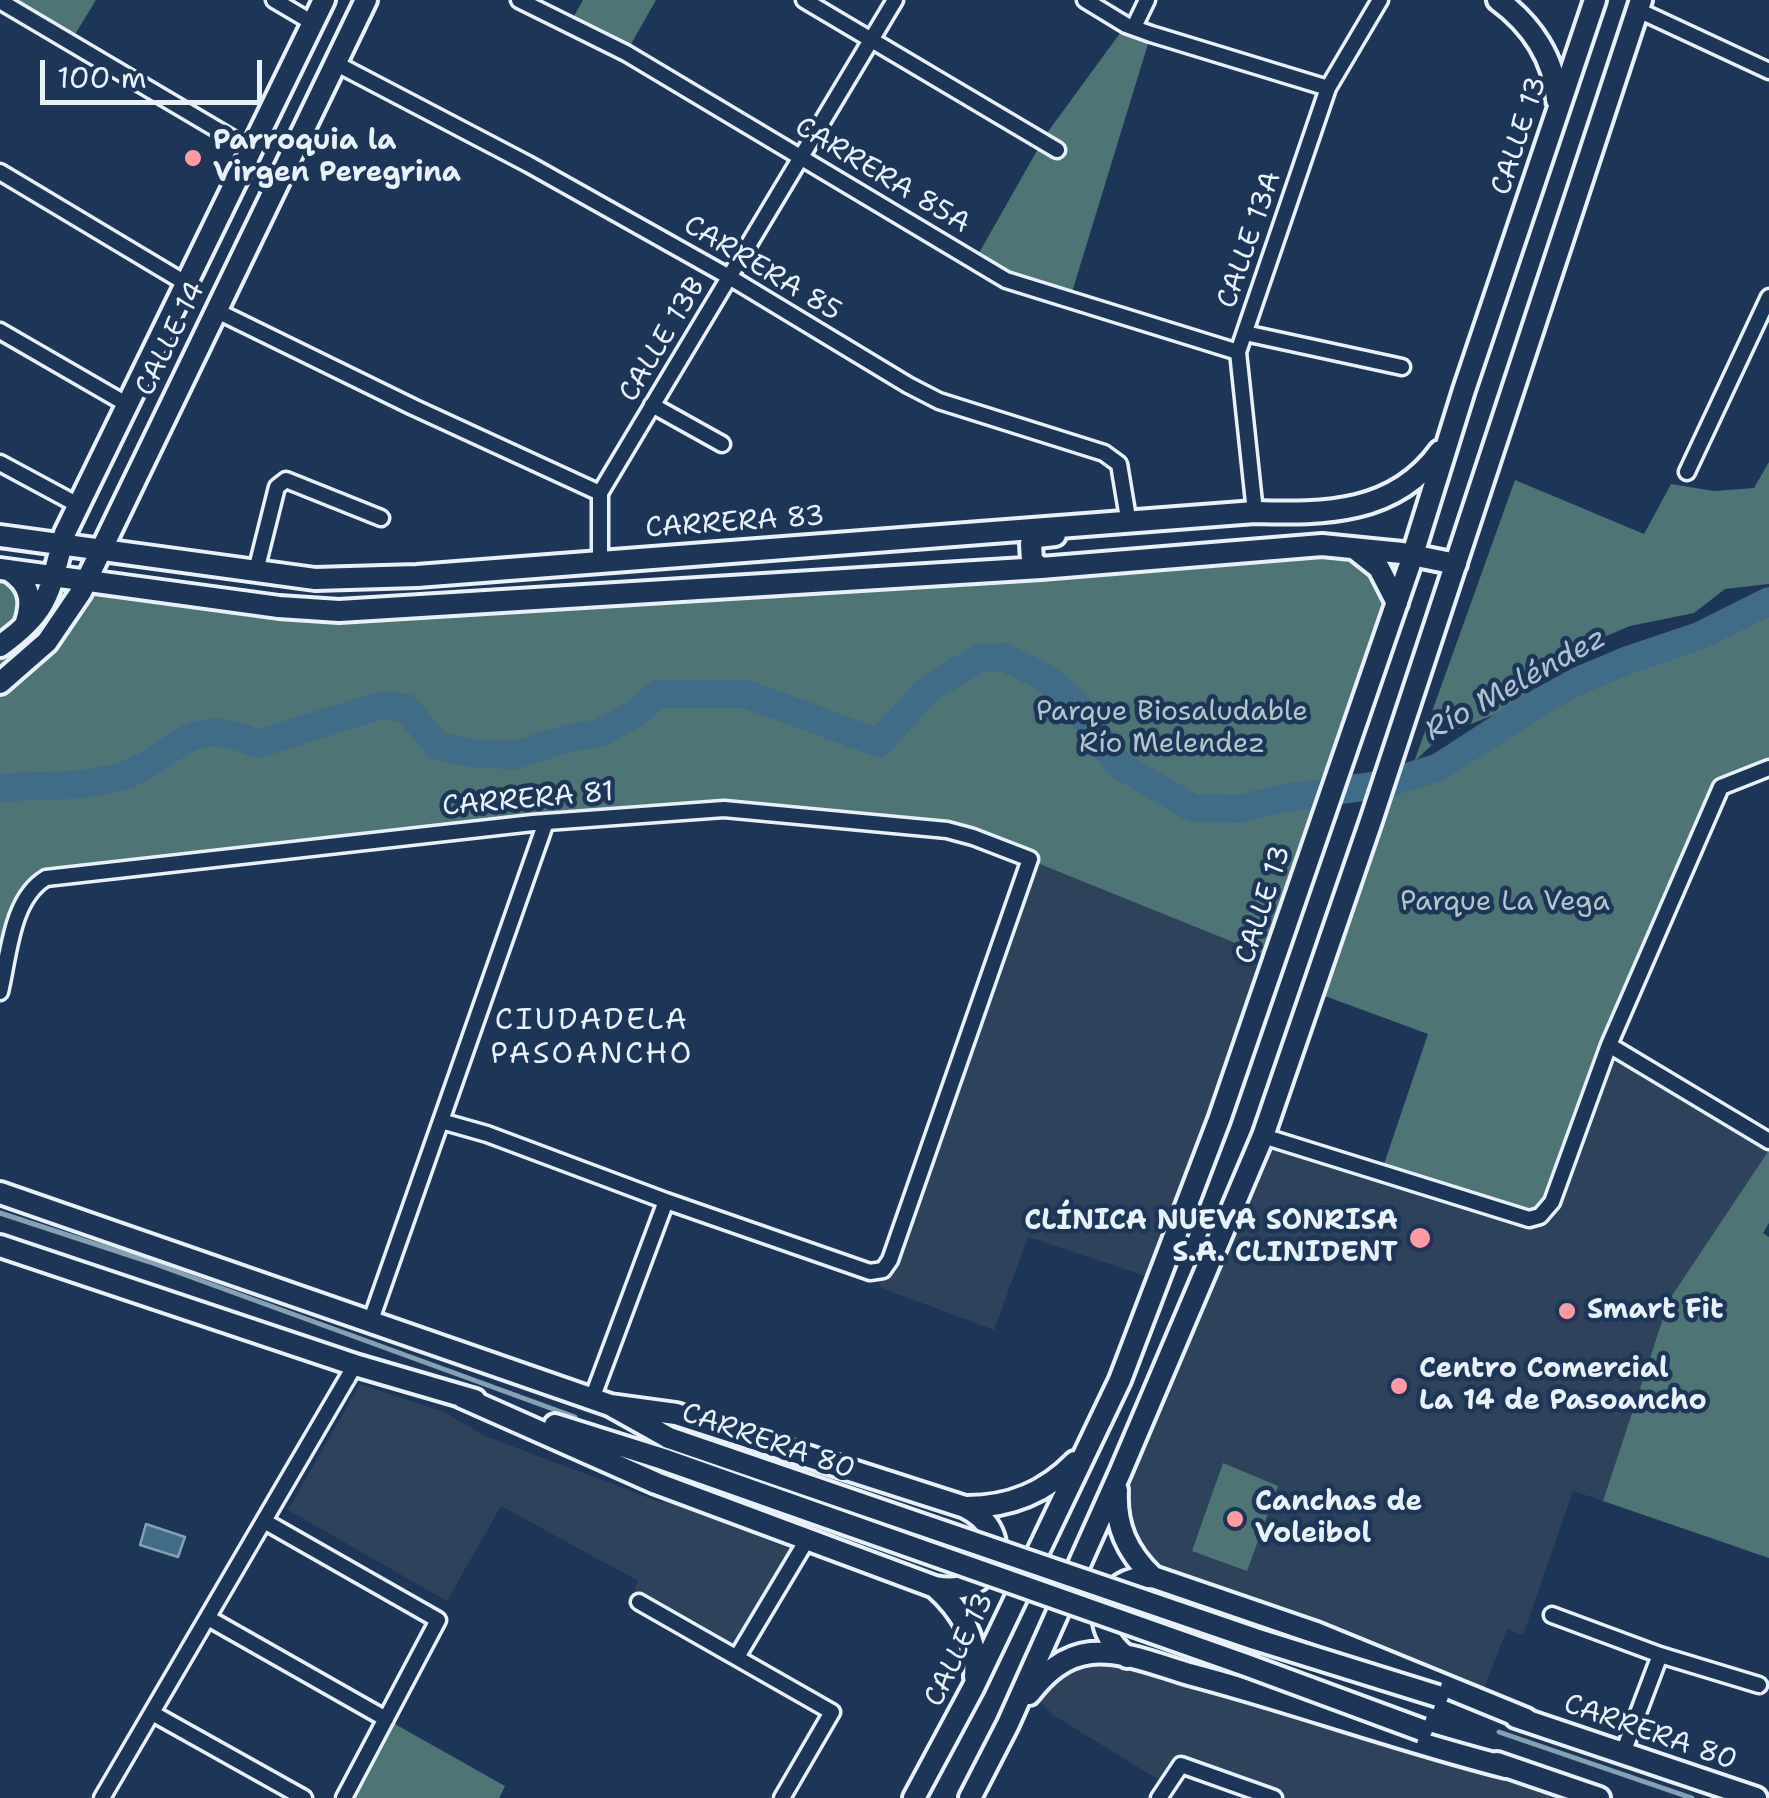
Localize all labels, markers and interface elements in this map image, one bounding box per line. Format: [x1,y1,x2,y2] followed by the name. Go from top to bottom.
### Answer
[45,40,268,102] scale bar
[57,57,147,98] text: 100 m
[1485,72,1555,200] street label: CALLE 13
[788,111,976,241] street label: CARRERA 85A
[213,125,461,191] place label: Parroquia la Virgen Peregrina
[182,147,204,169] marker: Parroquia la Virgen Peregrina
[1211,167,1289,313] street label: CALLE 13A
[677,209,847,329] street label: CARRERA 85
[613,272,713,408] street label: CALLE 13B
[129,276,213,402] street label: CALLE 14
[644,500,826,546] street label: CARRERA 83
[1419,620,1613,750] water label: Río Meléndez
[1036,696,1308,762] park label: Parque Biosaludable Río Melendez
[441,776,615,824] street label: CARRERA 81
[1229,841,1299,969] street label: CALLE 13
[1400,886,1610,920] park label: Parque La Vega
[490,1003,694,1074] district label: CIUDADELA PASOANCHO
[1024,1205,1398,1271] place label: CLÍNICA NUEVA SONRISA S.A. CLINIDENT
[1407,1225,1433,1251] marker: CLÍNICA NUEVA SONRISA S.A. CLINIDENT
[1587,1294,1724,1328] place label: Smart Fit
[1556,1300,1578,1322] marker: Smart Fit
[1419,1353,1707,1419] place label: Centro Comercial La 14 de Pasoancho
[1388,1375,1410,1397] marker: Centro Comercial La 14 de Pasoancho
[677,1397,859,1487] street label: CARRERA 80
[1255,1486,1422,1552] place label: Canchas de Voleibol
[1224,1508,1246,1530] marker: Canchas de Voleibol
[918,1588,1002,1712] street label: CALLE 13
[1559,1688,1741,1778] street label: CARRERA 80

